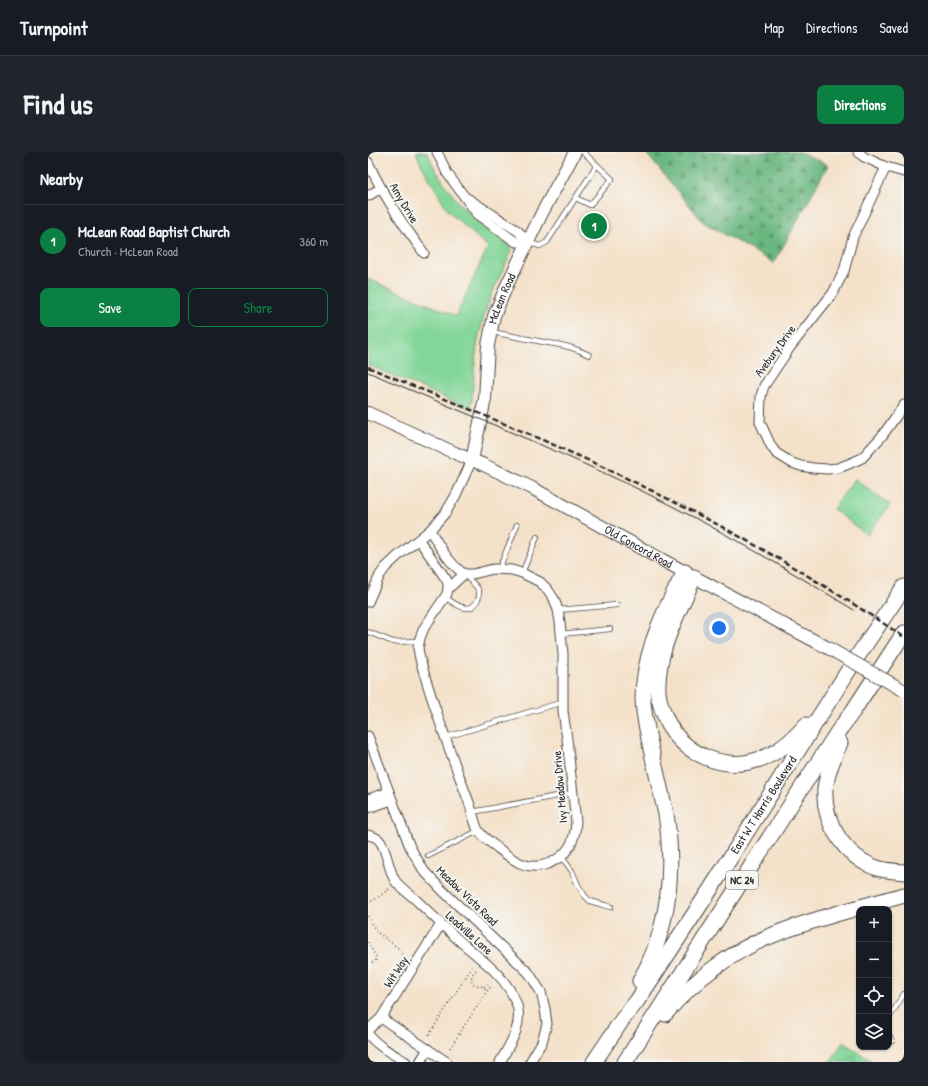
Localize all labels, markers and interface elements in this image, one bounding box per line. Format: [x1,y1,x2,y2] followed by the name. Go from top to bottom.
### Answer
[20,15,88,41] text: Turnpoint
[764,18,784,37] text: Map
[806,18,857,37] text: Directions
[879,18,908,37] text: Saved
[24,85,93,123] text: Find us
[817,85,904,124] button: Directions
[40,167,83,190] text: Nearby
[386,179,423,226] street label: Amy Drive
[581,211,607,241] pin: 1
[78,221,230,242] text: McLean Road Baptist Church
[51,232,55,250] text: 1
[299,232,328,250] text: 360 m
[78,242,178,260] text: Church · McLean Road
[484,270,520,325] street label: McLean Road
[40,288,180,327] button: Save
[188,288,328,327] button: Share
[750,321,799,380] street label: Avebury Drive
[602,521,676,572] street label: Old Concord Road
[709,618,729,638] your location
[548,750,571,824] street label: Ivy Meadow Drive
[726,752,800,857] street label: East W T Harris Boulevard
[433,862,502,930] street label: Meadow Vista Road
[726,871,758,889] road number: NC 24
[856,906,892,1050] map controls
[856,906,892,942] button: +
[442,907,497,959] street label: Leadville Lane
[856,942,892,978] button: −
[379,953,412,991] street label: Wit Way
[856,978,892,1014] button: locate
[856,1014,892,1050] button: layers

